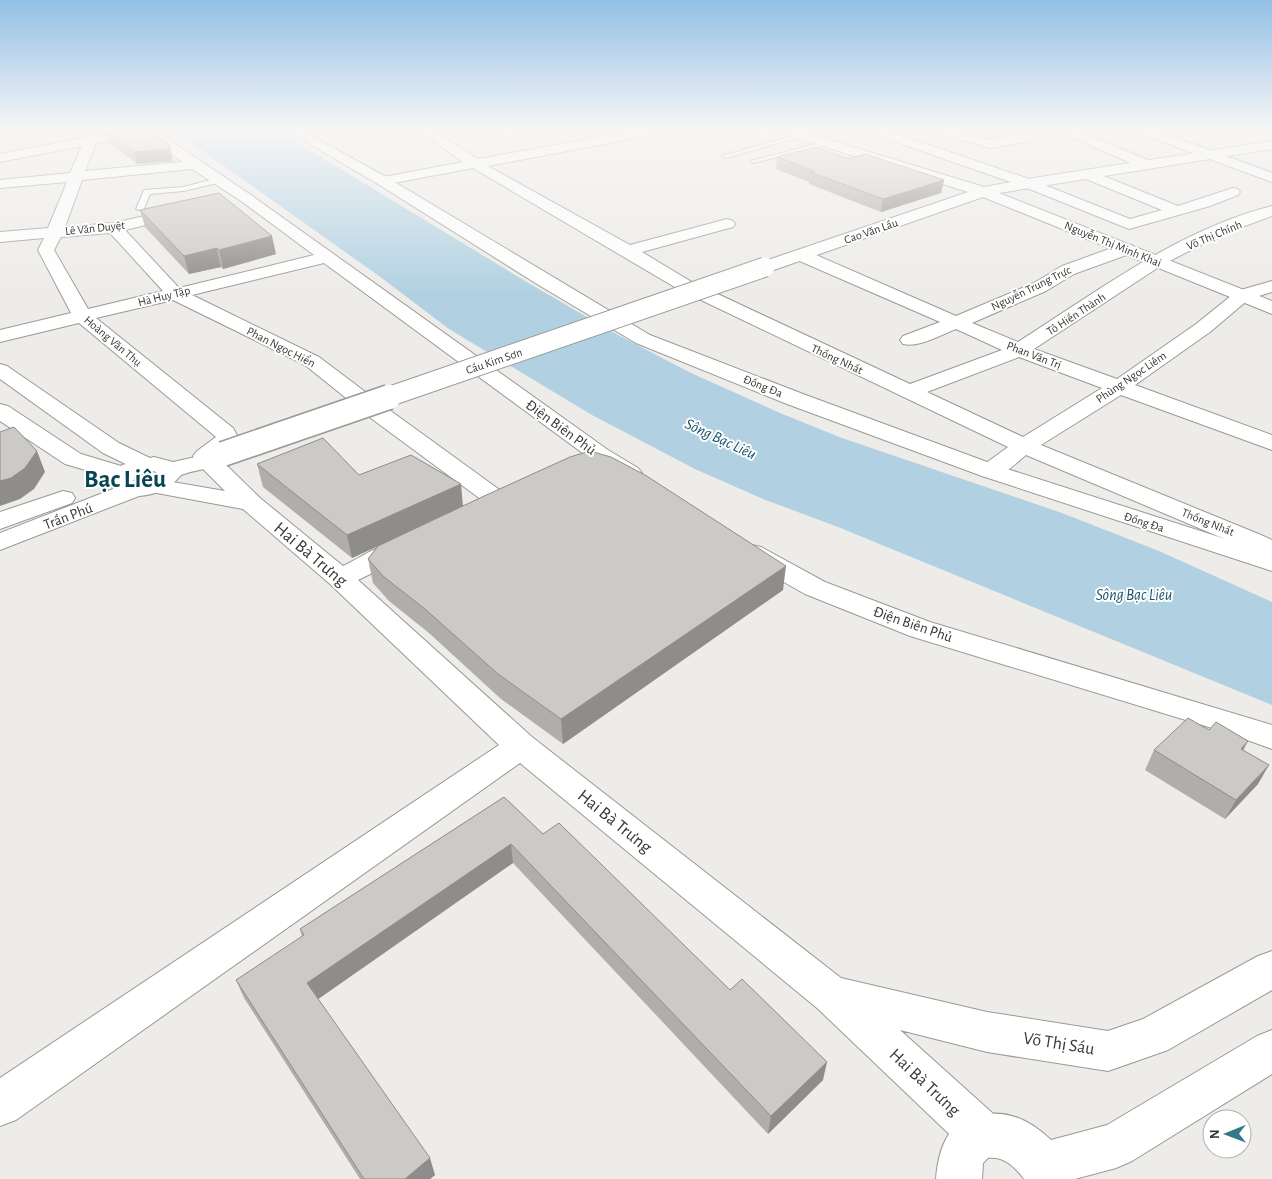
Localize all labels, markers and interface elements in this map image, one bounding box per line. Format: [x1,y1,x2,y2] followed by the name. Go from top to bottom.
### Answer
[843,216,899,246] street label: Cao Văn Lầu
[1062,218,1164,270] street label: Nguyễn Thị Minh Khai
[1185,218,1243,252] street label: Võ Thị Chính
[64,219,126,238] street label: Lê Văn Duyệt
[989,262,1074,313] street label: Nguyễn Trung Trực
[137,284,192,309] street label: Hà Huy Tập
[1044,291,1108,337] street label: Tô Hiến Thành
[82,314,144,368] street label: Hoàng Văn Thụ
[245,324,318,369] street label: Phan Ngọc Hiển
[1005,339,1063,371] street label: Phan Văn Trị
[809,342,865,376] street label: Thống Nhất
[464,346,524,376] street label: Cầu Kim Sơn
[1094,349,1168,405] street label: Phùng Ngọc Liêm
[742,373,785,399] street label: Đống Đa
[523,397,599,458] street label: Điện Biên Phủ
[682,415,759,462] water label: Sông Bạc Liêu
[84,467,166,492] district label: Bạc Liêu
[42,500,95,533] street label: Trần Phú
[1180,506,1236,538] street label: Thống Nhất
[1122,510,1166,534] street label: Đống Đa
[270,519,351,591] street label: Hai Bà Trưng
[1096,587,1172,603] water label: Sông Bạc Liêu
[871,604,955,645] street label: Điện Biên Phủ
[574,787,655,857] street label: Hai Bà Trưng
[1022,1029,1096,1059] street label: Võ Thị Sáu
[885,1046,963,1120] street label: Hai Bà Trưng
[1202,1109,1252,1159] north arrow
[1208,1129,1222,1139] text: N

